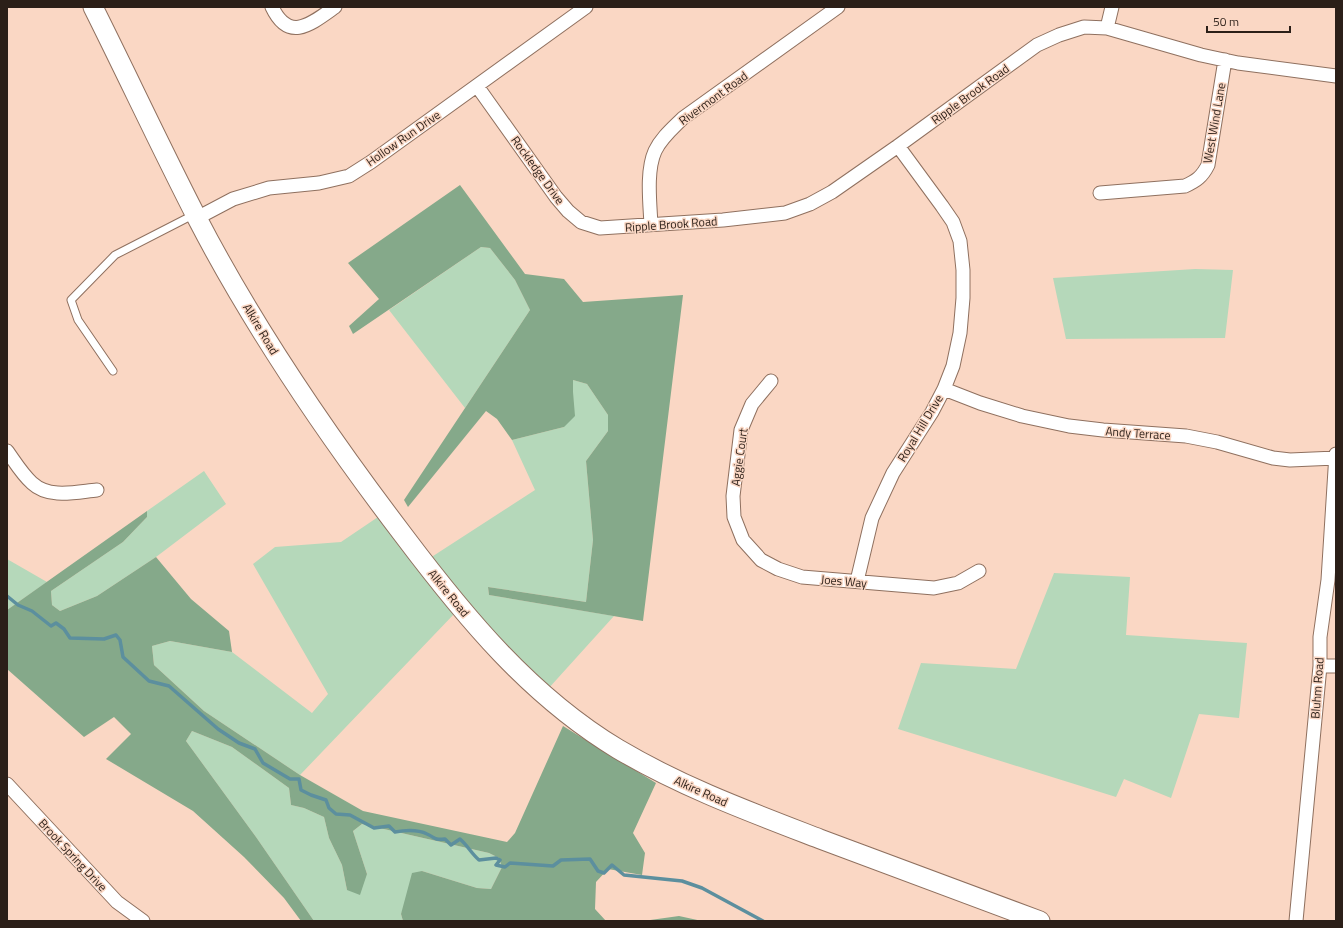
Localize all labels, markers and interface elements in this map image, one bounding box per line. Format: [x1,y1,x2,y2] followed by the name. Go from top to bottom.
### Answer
[1207,8,1290,34] scale bar
[1213,12,1239,31] text: 50 m
[927,59,1013,129] street label: Ripple Brook Road
[674,66,752,130] street label: Rivermont Road
[1198,81,1230,165] street label: West Wind Lane
[362,105,444,171] street label: Hollow Run Drive
[507,132,569,208] street label: Rockledge Drive
[624,211,718,237] street label: Ripple Brook Road
[238,300,284,358] street label: Alkire Road
[892,391,948,465] street label: Royal Hill Drive
[1105,421,1171,445] street label: Andy Terrace
[726,426,753,487] street label: Aggie Court
[424,565,474,621] street label: Alkire Road
[820,570,868,592] street label: Joes Way
[1305,657,1329,719] street label: Bluhm Road
[671,771,731,811] street label: Alkire Road
[34,814,112,896] street label: Brook Spring Drive

